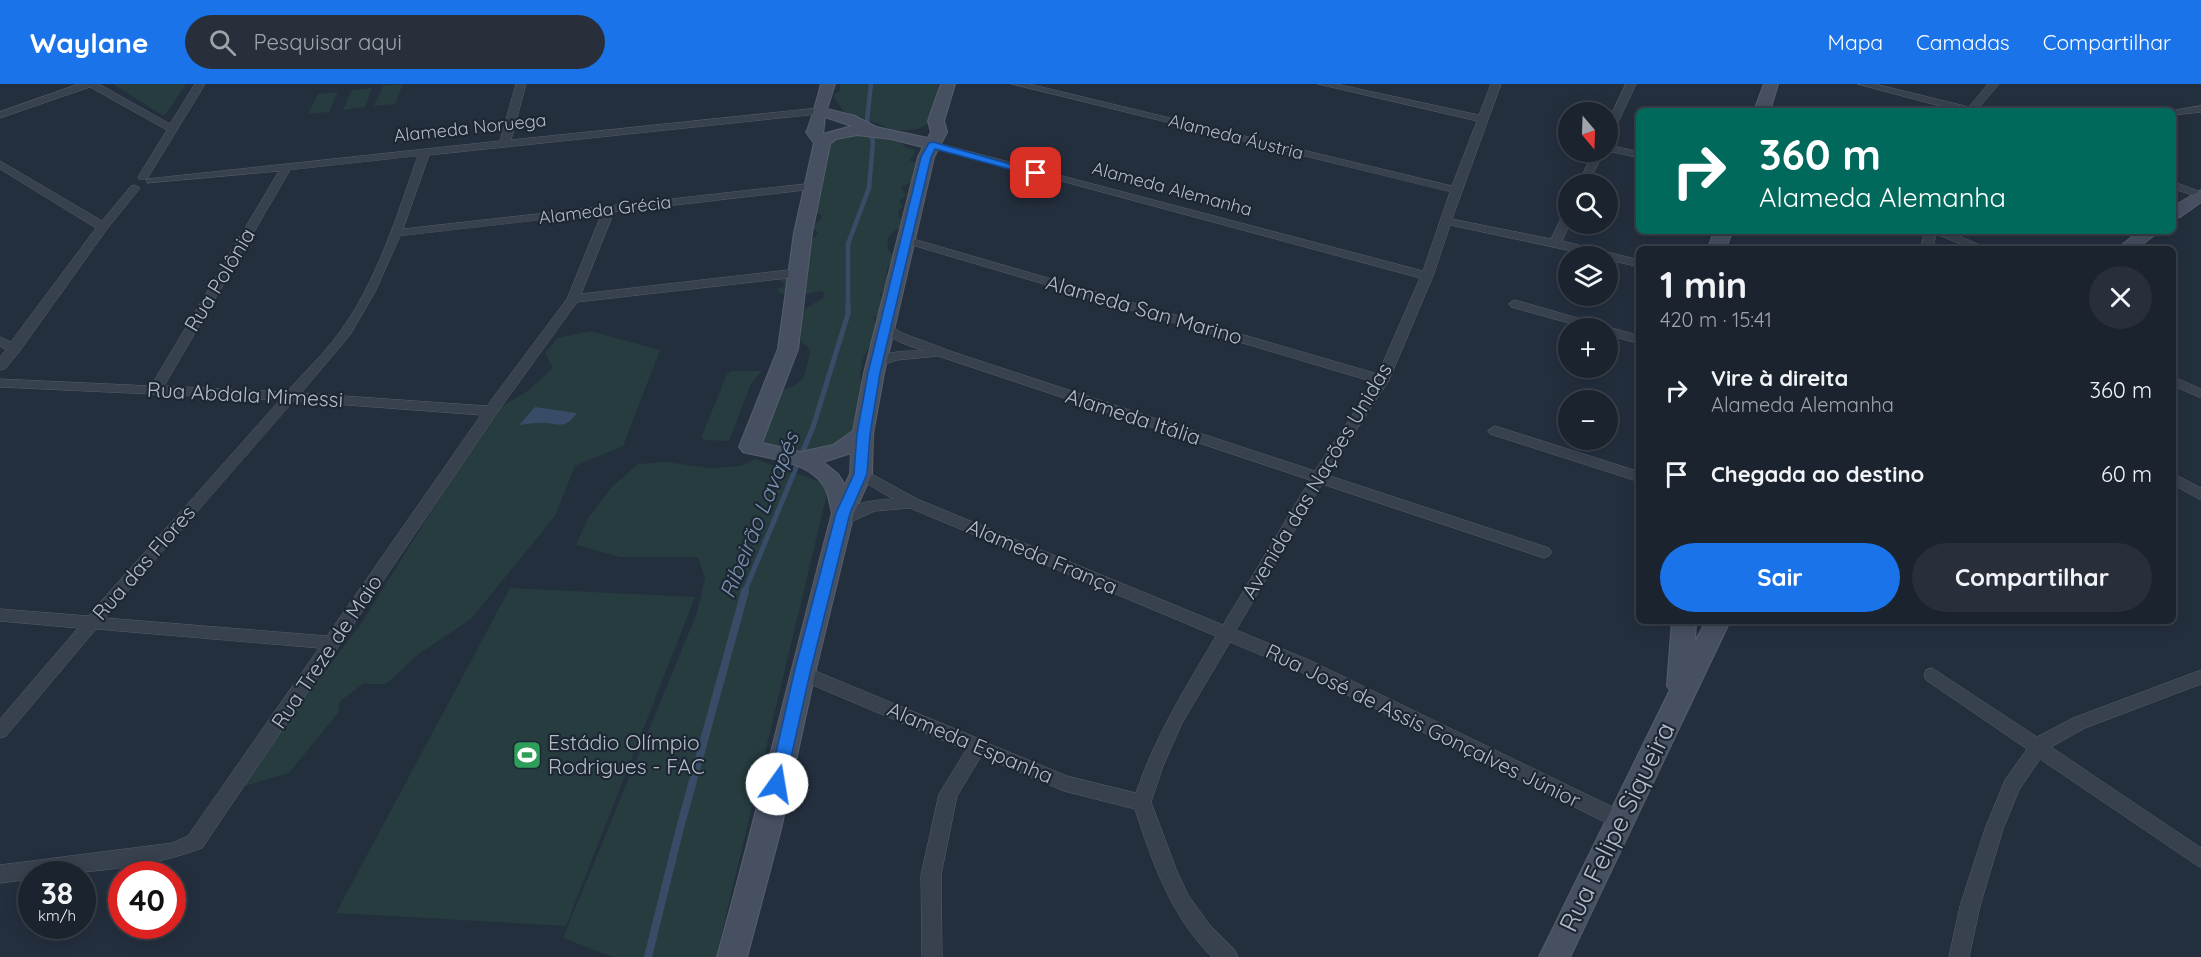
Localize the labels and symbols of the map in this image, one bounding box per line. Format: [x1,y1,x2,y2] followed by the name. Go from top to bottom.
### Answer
[1558,102,1618,162] north arrow
[393,108,547,147] street label: Alameda Noruega
[1166,109,1306,164] street label: Alameda Áustria
[1010,147,1061,198] pin
[1090,156,1255,221] street label: Alameda Alemanha
[537,190,672,229] street label: Alameda Grécia
[178,223,260,336] street label: Rua Polônia
[1043,269,1246,350] street label: Alameda San Marino
[1235,358,1397,603] street label: Avenida das Nações Unidas
[146,376,344,412] street label: Rua Abdala Mimessi
[1062,382,1204,450] street label: Alameda Itália
[713,426,806,602] water label: Ribeirão Lavapés
[86,500,200,625] street label: Rua das Flores
[963,513,1122,600] street label: Alameda França
[265,569,387,733] street label: Rua Treze de Maio
[1262,637,1585,813] street label: Rua José de Assis Gonçalves Júnior
[884,695,1057,789] street label: Alameda Espanha
[1551,716,1682,937] street label: Rua Felipe Siqueira
[548,729,705,779] place label: Estádio Olímpio Rodrigues - FAC
[511,739,543,771] sports icon: Estádio Olímpio Rodrigues - FAC
[745,752,809,816] position arrow
[108,861,186,939] speed limit sign: 40

